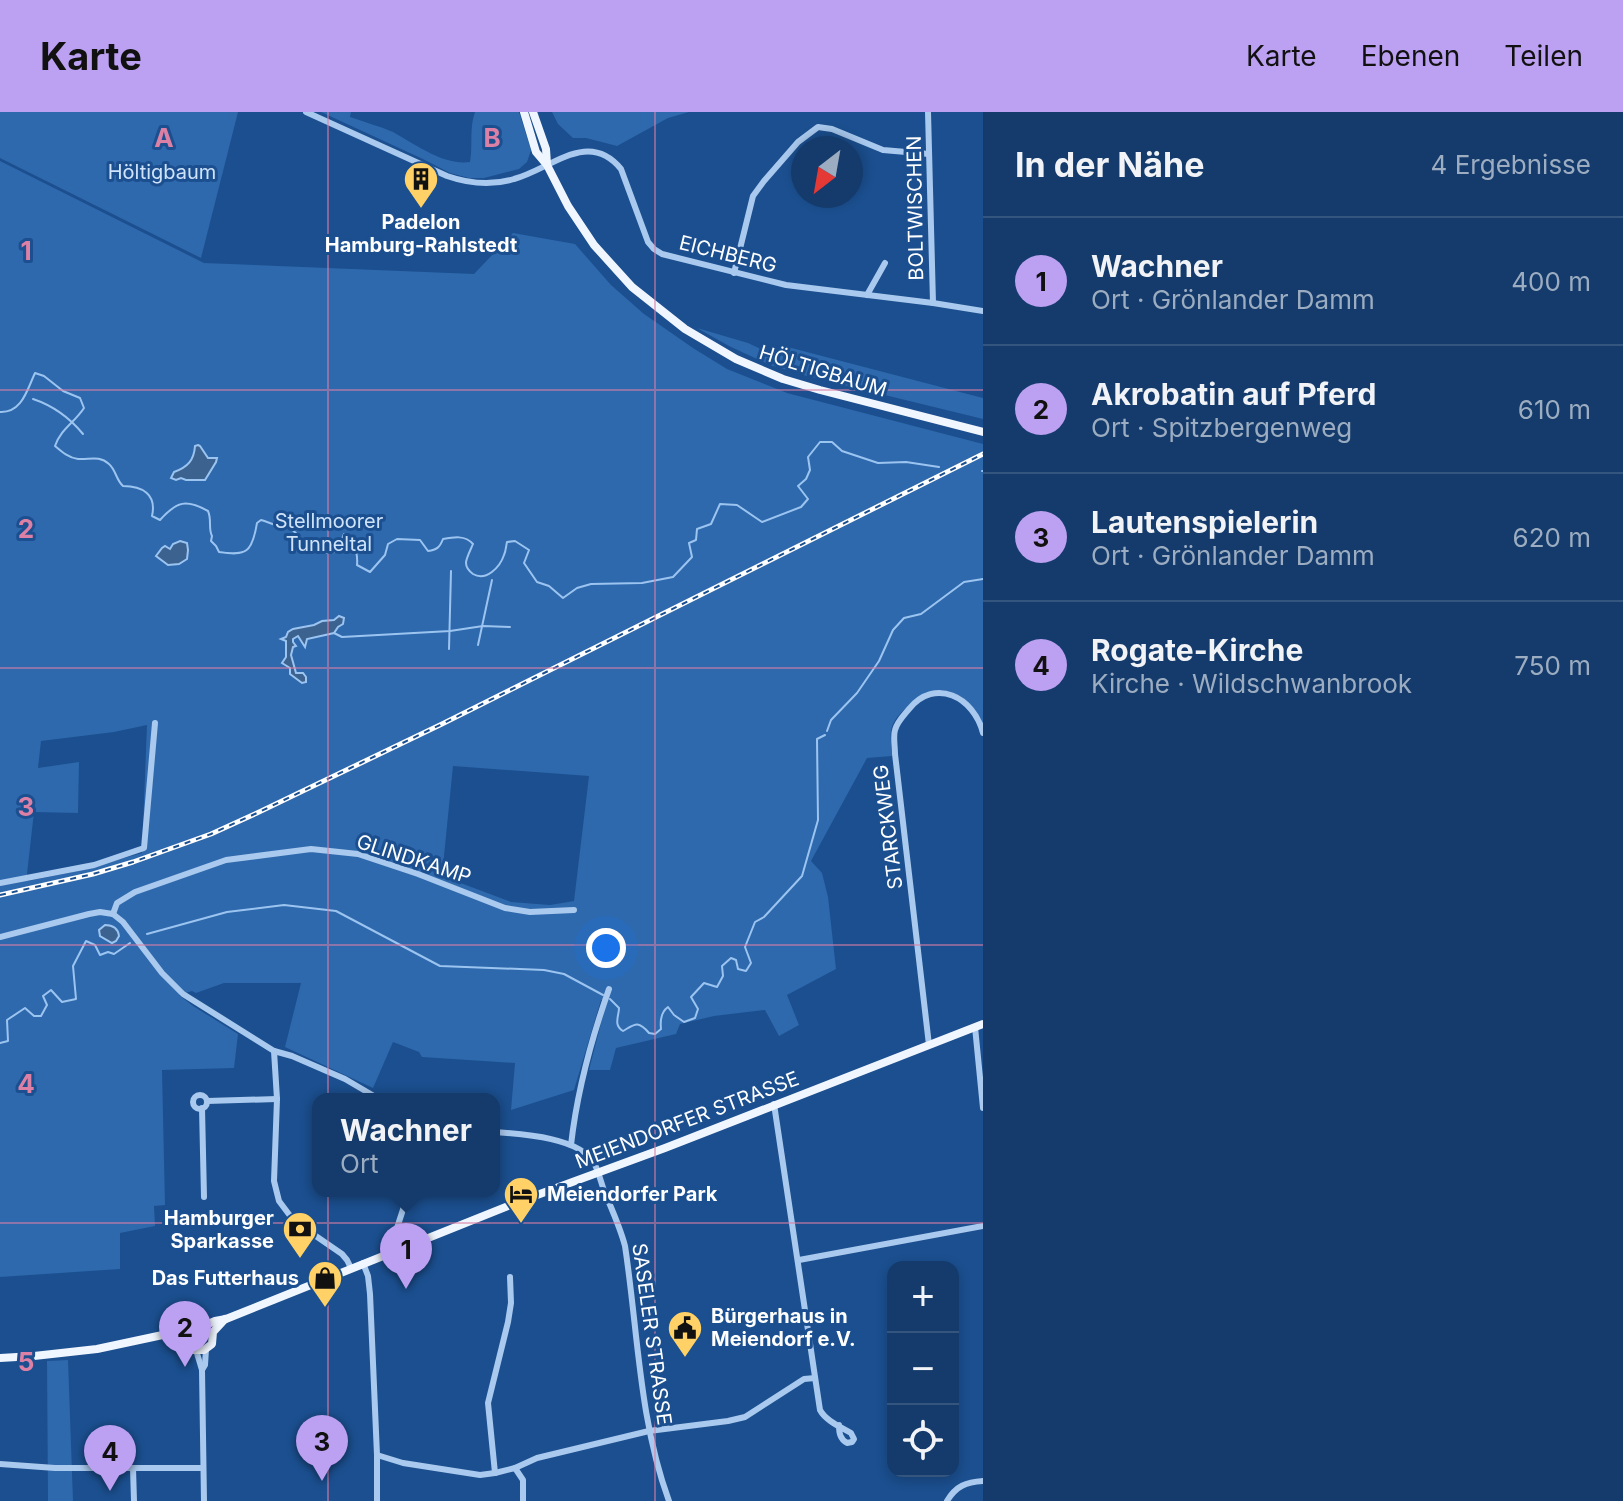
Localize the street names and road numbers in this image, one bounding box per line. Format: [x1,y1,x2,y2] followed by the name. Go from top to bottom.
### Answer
[902,135,928,281] street label: BOLTWISCHEN
[677,230,779,278] street label: EICHBERG
[756,340,890,402] street label: HÖLTIGBAUM
[868,763,908,891] street label: STARCKWEG
[354,829,474,889] street label: GLINDKAMP
[572,1066,802,1174] street label: MEIENDORFER STRASSE
[627,1242,677,1426] street label: SASELER STRASSE

